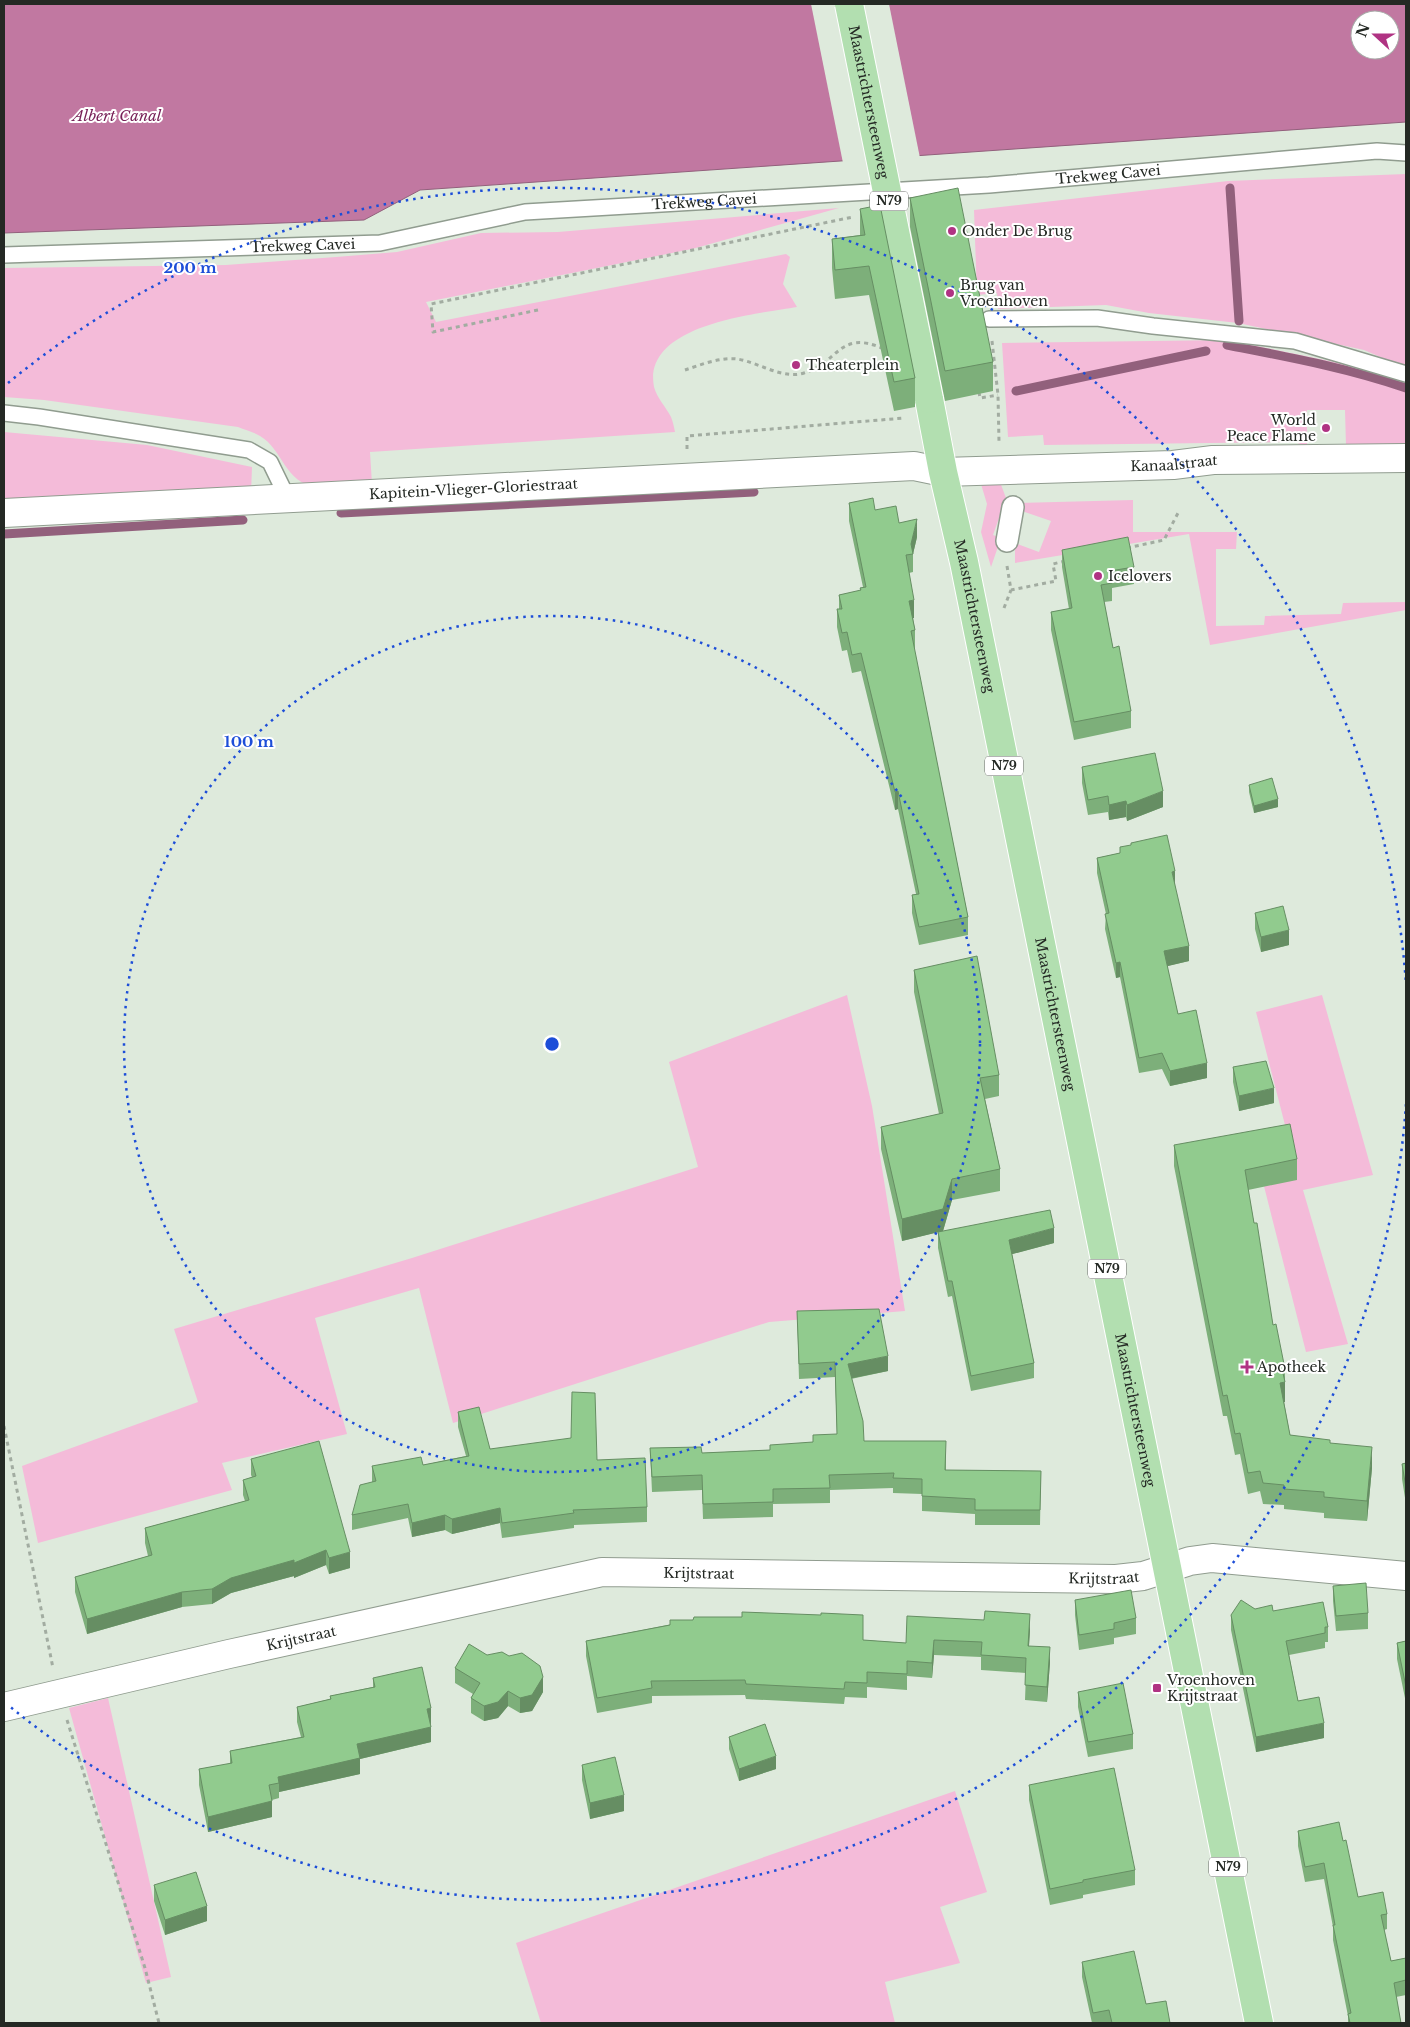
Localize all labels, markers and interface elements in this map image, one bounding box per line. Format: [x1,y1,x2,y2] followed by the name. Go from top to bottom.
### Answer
[1350,10,1400,60] north arrow
[1352,21,1374,40] text: N
[845,24,893,181] street label: Maastrichtersteenweg
[71,106,162,125] water label: Albert Canal
[1055,161,1162,188] street label: Trekweg Cavei
[651,190,757,214] street label: Trekweg Cavei
[870,192,908,210] road number: N79
[962,222,1073,240] place label: Onder De Brug
[946,225,958,237] marker: Onder De Brug
[250,235,356,256] street label: Trekweg Cavei
[164,258,217,277] text: 200 m
[959,276,1048,310] place label: Brug van Vroenhoven
[944,287,956,299] marker: Brug van Vroenhoven
[806,356,899,374] place label: Theaterplein
[790,359,802,371] marker: Theaterplein
[1227,411,1317,445] place label: World Peace Flame
[1320,422,1332,434] marker: World Peace Flame
[1130,451,1218,475] street label: Kanaalstraat
[369,474,579,503] street label: Kapitein-Vlieger-Gloriestraat
[950,538,999,695] street label: Maastrichtersteenweg
[1108,567,1172,585] place label: Icelovers
[1092,570,1104,582] marker: Icelovers
[224,732,274,751] text: 100 m
[985,756,1023,776] road number: N79
[1031,936,1080,1093] street label: Maastrichtersteenweg
[543,1035,561,1053] centre of rings
[1088,1260,1126,1278] road number: N79
[1111,1332,1160,1489] street label: Maastrichtersteenweg
[1256,1358,1326,1376] place label: Apotheek
[1241,1361,1253,1373] marker: Apotheek
[663,1564,735,1583] street label: Krijtstraat
[1068,1567,1141,1588] street label: Krijtstraat
[264,1622,338,1655] street label: Krijtstraat
[1166,1671,1255,1705] place label: Vroenhoven Krijtstraat
[1151,1682,1163,1694] marker: Vroenhoven Krijtstraat
[1209,1858,1247,1876] road number: N79

